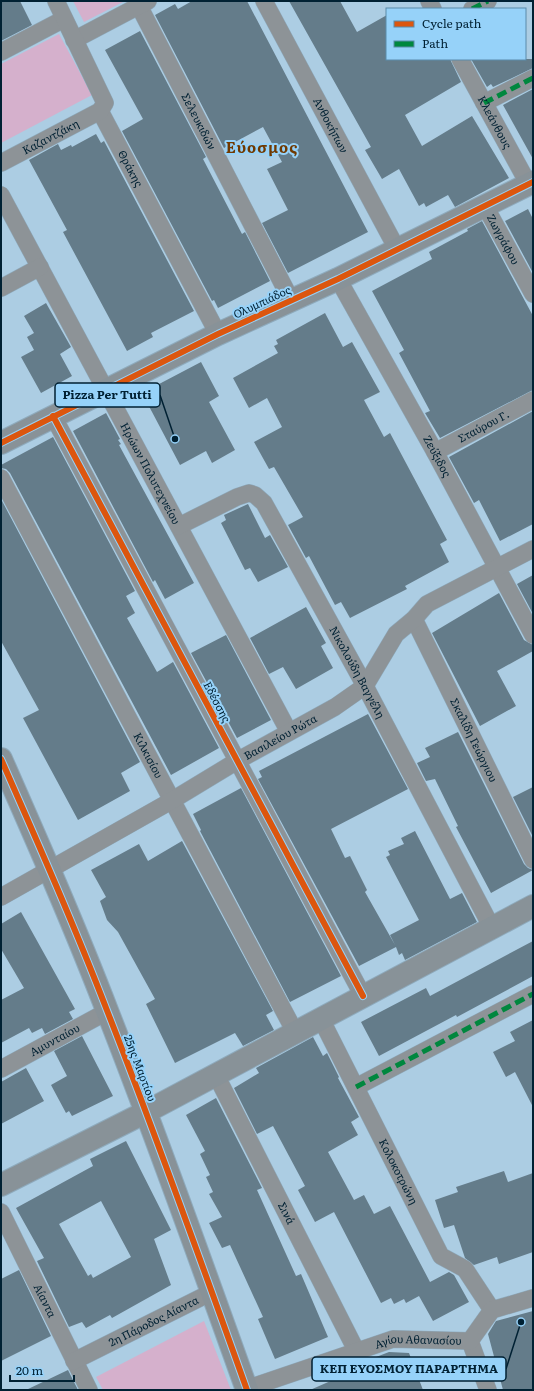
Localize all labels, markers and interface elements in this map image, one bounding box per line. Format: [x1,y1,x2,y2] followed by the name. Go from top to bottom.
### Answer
[386,8,526,60] legend
[422,14,482,32] text: Cycle path
[422,34,448,52] text: Path
[178,90,221,152] street label: Σελευκιδών
[475,92,517,151] street label: Κλεάνθους
[310,94,353,155] street label: Ανθοκήπων
[19,115,81,158] street label: Καζαντζάκη
[226,135,298,158] district label: Εύοσμος
[115,147,148,190] street label: Θράκης
[484,211,524,267] street label: Ζωγράφου
[230,281,293,321] street label: Ολυμπιάδος
[55,383,160,407] callout: Pizza Per Tutti
[62,385,152,403] text: Pizza Per Tutti
[455,405,512,446] street label: Σταύρου Γ.
[117,419,185,527] street label: Ηρώων Πολυτεχνείου
[420,432,456,480] street label: Ζεύξιδος
[326,623,390,721] street label: Νικολούδη Βαγγέλη
[200,678,236,725] street label: Εδέσσης
[447,695,502,784] street label: Σκαλίδη Γεώργιου
[240,709,320,763] street label: Βασιλείου Ρώτα
[130,729,168,781] street label: Κιλκισίου
[26,1019,82,1059] street label: Αμυνταίου
[121,1032,161,1103] street label: 25ης Μαρτίου
[376,1135,422,1207] street label: Κολοκοτρώνη
[275,1199,300,1227] street label: Σινά
[31,1281,61,1320] street label: Αίαντα
[105,1291,201,1350] street label: 2η Πάροδος Αίαντα
[372,1330,462,1352] street label: Αγίου Αθανασίου
[10,1357,74,1383] scale bar
[312,1357,506,1381] callout: ΚΕΠ ΕΥΟΣΜΟΥ ΠΑΡΑΡΤΗΜΑ
[320,1359,498,1377] text: ΚΕΠ ΕΥΟΣΜΟΥ ΠΑΡΑΡΤΗΜΑ
[16,1361,43,1379] text: 20 m

